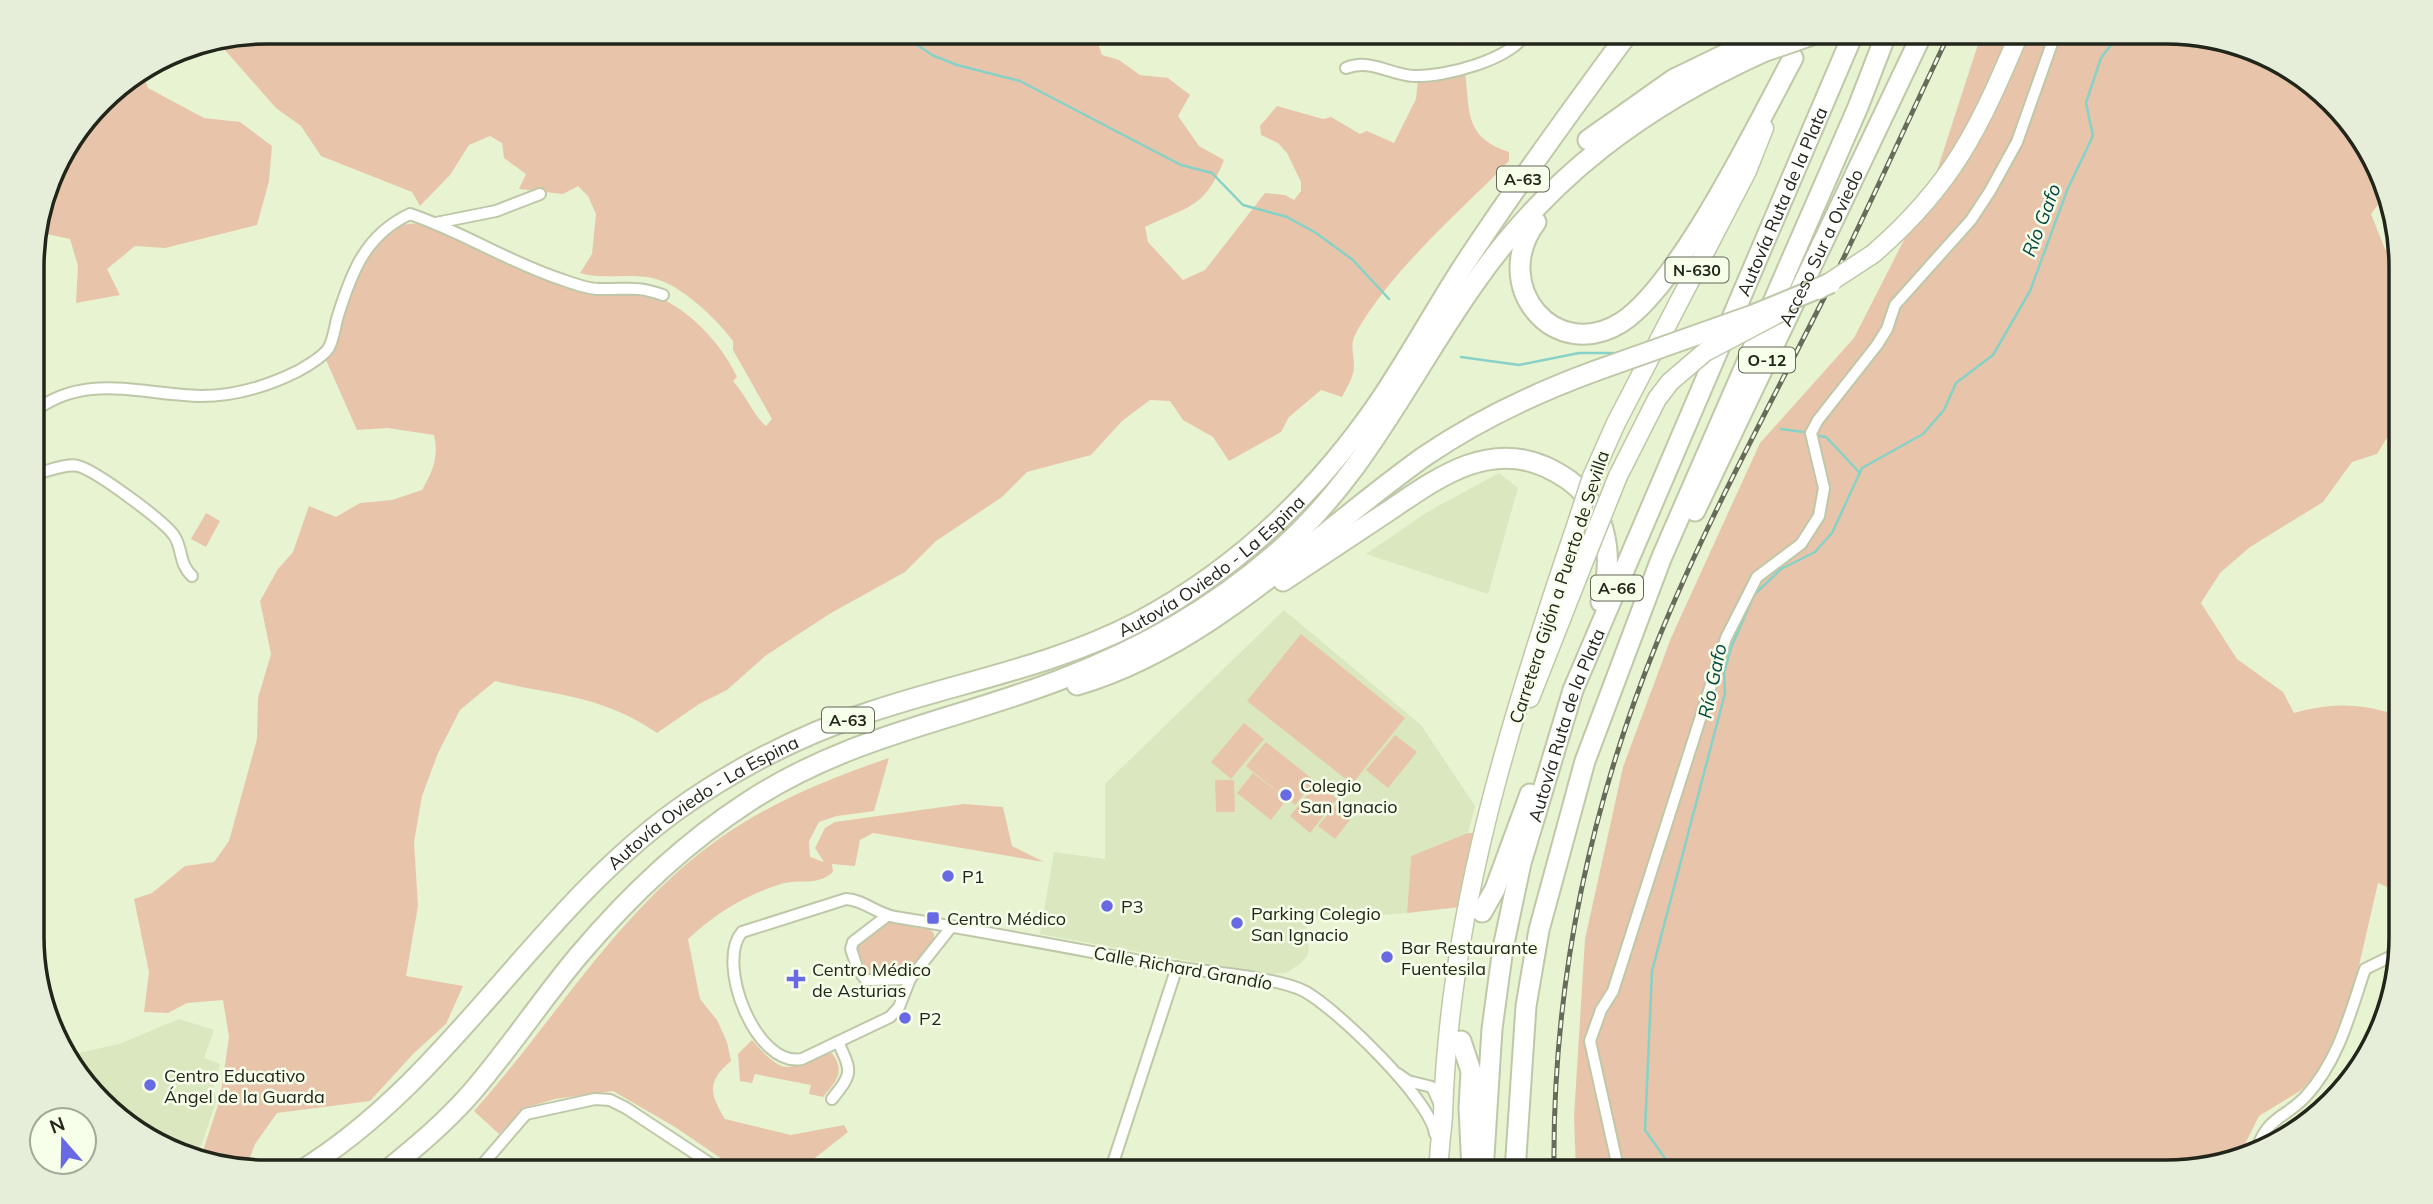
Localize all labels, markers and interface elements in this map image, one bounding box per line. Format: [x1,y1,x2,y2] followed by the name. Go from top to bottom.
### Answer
[1731,103,1832,299] street label: Autovía Ruta de la Plata
[1773,165,1868,330] street label: Acceso Sur a Oviedo
[1497,167,1549,192] road number: A-63
[2016,180,2066,260] water label: Río Gafo
[1666,258,1728,282] road number: N-630
[1739,348,1795,372] road number: O-12
[1504,448,1614,726] street label: Carretera Gijón a Puerto de Sevilla
[1114,490,1309,642] street label: Autovía Oviedo - La Espina
[1591,576,1643,600] road number: A-66
[1523,625,1610,825] street label: Autovía Ruta de la Plata
[1692,641,1732,721] water label: Río Gafo
[822,708,874,733] road number: A-63
[602,730,802,874] street label: Autovía Oviedo - La Espina
[1300,774,1398,818] place label: Colegio San Ignacio
[1278,787,1294,803] marker: Colegio San Ignacio
[962,865,985,888] place label: P1
[940,868,956,884] marker: P1
[1121,895,1144,918] place label: P3
[1099,898,1115,914] marker: P3
[1251,902,1381,946] place label: Parking Colegio San Ignacio
[947,907,1066,930] place label: Centro Médico
[925,910,941,926] marker: Centro Médico
[1229,915,1245,931] marker: Parking Colegio San Ignacio
[1401,936,1537,980] place label: Bar Restaurante Fuentesila
[1092,941,1274,995] street label: Calle Richard Grandío
[1379,949,1395,965] marker: Bar Restaurante Fuentesila
[812,958,931,1002] place label: Centro Médico de Asturias
[786,969,806,989] marker: Centro Médico de Asturias
[919,1007,942,1030] place label: P2
[897,1010,913,1026] marker: P2
[164,1064,325,1108] place label: Centro Educativo Ángel de la Guarda
[142,1077,158,1093] marker: Centro Educativo Ángel de la Guarda
[28,1106,98,1176] north arrow
[46,1111,68,1139] text: N

